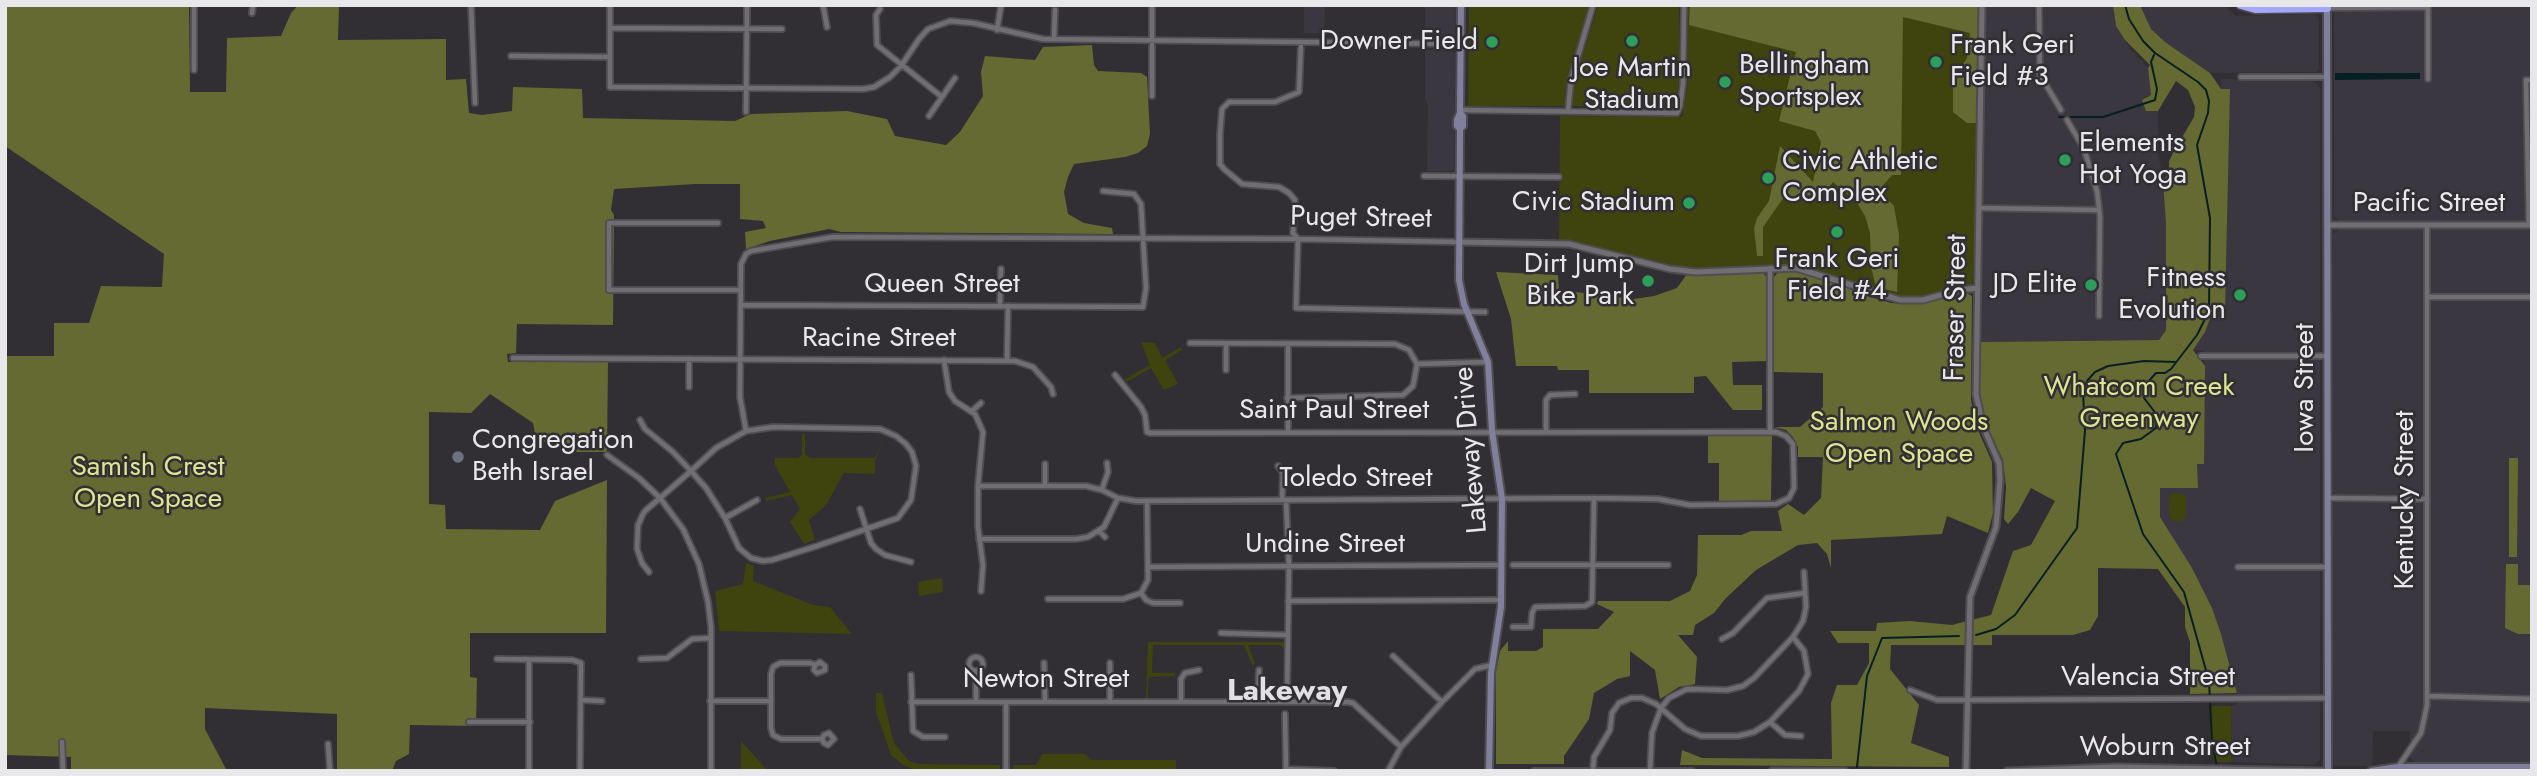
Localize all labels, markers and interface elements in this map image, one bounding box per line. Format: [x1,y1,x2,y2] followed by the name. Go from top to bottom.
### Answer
[1320,25,1478,59] place label: Downer Field
[1950,29,2075,95] place label: Frank Geri Field #3
[1624,33,1640,49] marker: Joe Martin Stadium
[1484,34,1500,50] marker: Downer Field
[1739,49,1870,115] place label: Bellingham Sportsplex
[1572,52,1692,118] place label: Joe Martin Stadium
[1928,54,1944,70] marker: Frank Geri Field #3
[1717,74,1733,90] marker: Bellingham Sportsplex
[2079,127,2187,193] place label: Elements Hot Yoga
[1782,145,1938,211] place label: Civic Athletic Complex
[2057,152,2073,168] marker: Elements Hot Yoga
[1760,170,1776,186] marker: Civic Athletic Complex
[1512,186,1675,220] place label: Civic Stadium
[2353,187,2505,221] street label: Pacific Street
[1681,195,1697,211] marker: Civic Stadium
[1290,201,1432,237] street label: Puget Street
[1829,224,1845,240] marker: Frank Geri Field #4
[1939,234,1975,382] street label: Fraser Street
[1775,243,1899,309] place label: Frank Geri Field #4
[1524,248,1634,314] place label: Dirt Jump Bike Park
[2118,262,2226,328] place label: Fitness Evolution
[864,268,1020,302] street label: Queen Street
[1993,268,2077,302] place label: JD Elite
[1640,273,1656,289] marker: Dirt Jump Bike Park
[2083,277,2099,293] marker: JD Elite
[2232,287,2248,303] marker: Fitness Evolution
[802,322,956,356] street label: Racine Street
[2289,323,2323,453] street label: Iowa Street
[1448,365,1496,535] street label: Lakeway Drive
[2043,371,2235,437] park label: Whatcom Creek Greenway
[1239,394,1429,428] street label: Saint Paul Street
[1810,406,1988,472] park label: Salmon Woods Open Space
[2389,410,2423,590] street label: Kentucky Street
[472,424,634,490] place label: Congregation Beth Israel
[450,449,466,465] marker: Congregation Beth Israel
[71,451,225,517] park label: Samish Crest Open Space
[1280,462,1432,496] street label: Toledo Street
[1245,528,1405,562] street label: Undine Street
[2061,661,2235,695] street label: Valencia Street
[963,663,1129,697] street label: Newton Street
[1227,675,1347,711] district label: Lakeway
[2080,731,2250,765] street label: Woburn Street

